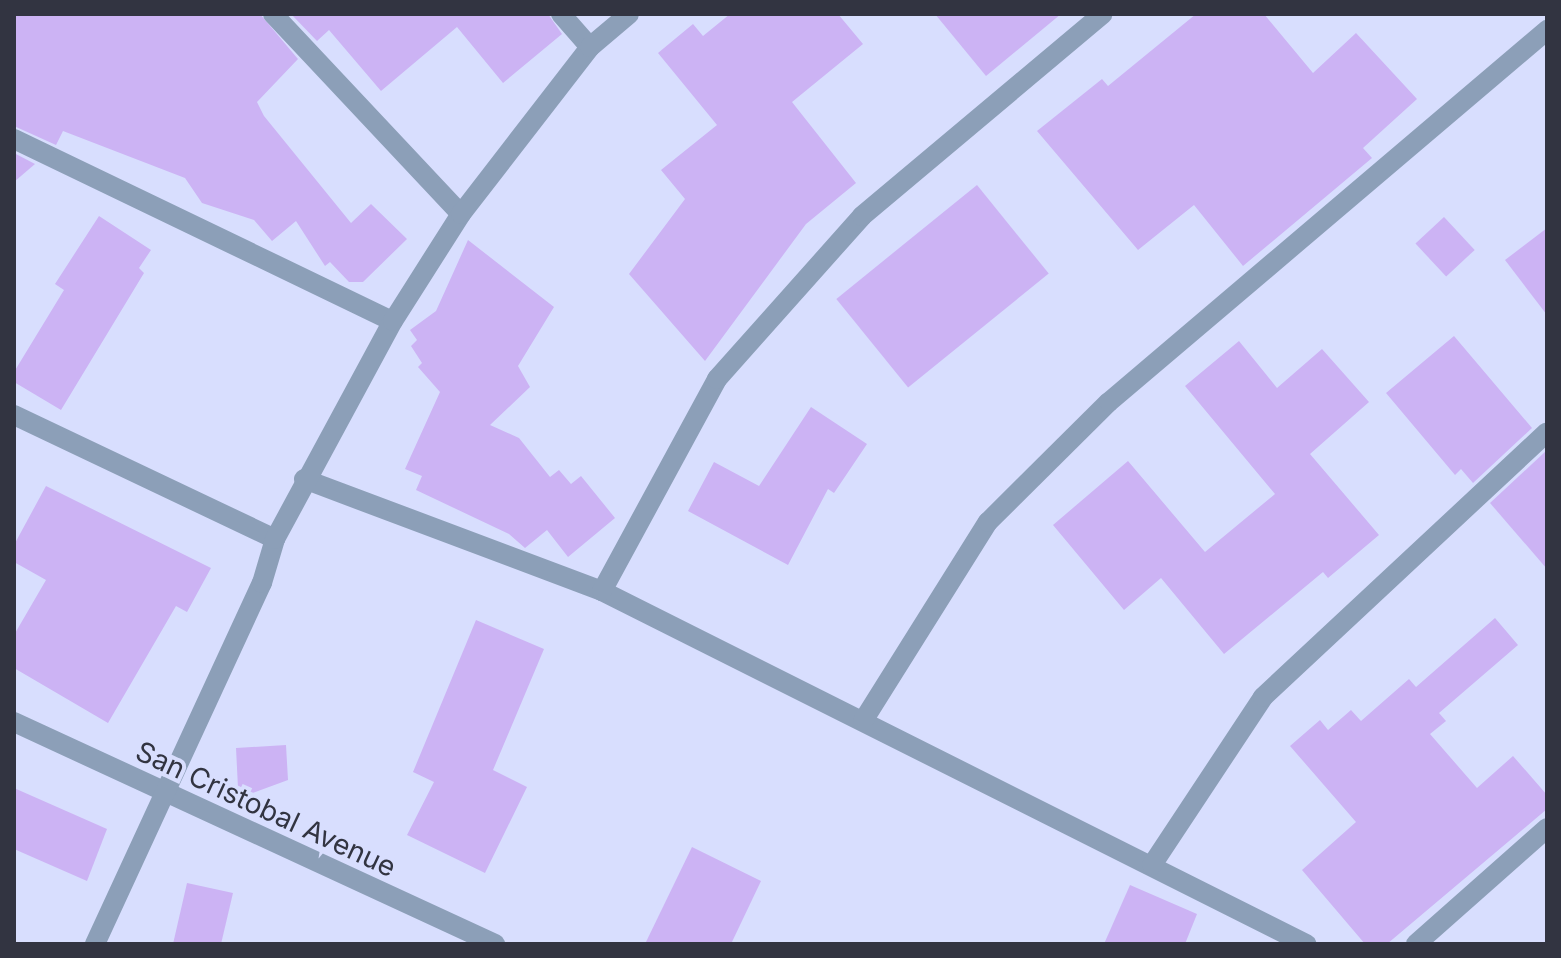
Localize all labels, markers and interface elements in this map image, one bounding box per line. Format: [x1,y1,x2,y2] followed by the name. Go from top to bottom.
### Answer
[131,734,401,884] street label: San Cristobal Avenue

